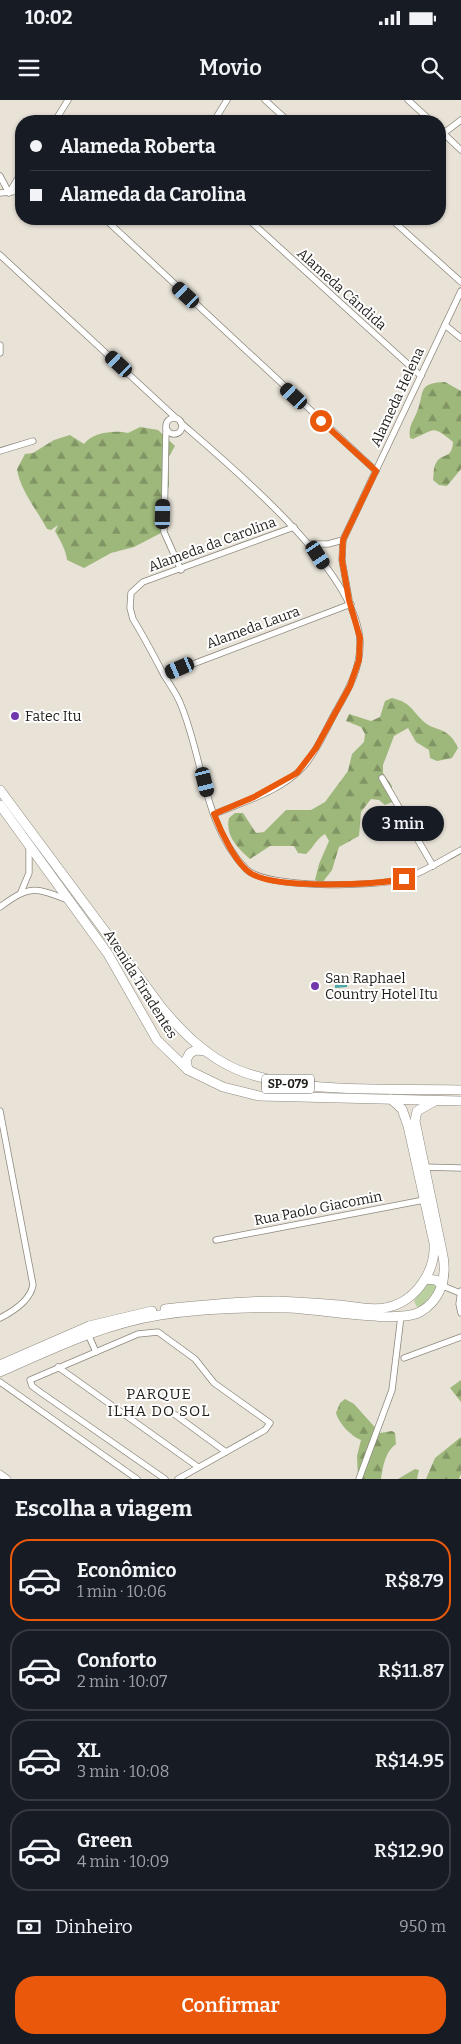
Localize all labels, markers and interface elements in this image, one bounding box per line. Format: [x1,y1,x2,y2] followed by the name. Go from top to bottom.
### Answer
[25,6,72,29] text: 10:02
[15,54,43,82] icon: menu
[199,54,262,81] text: Movio
[418,54,446,82] icon: search
[60,135,216,158] text: Alameda Roberta
[60,183,246,206] text: Alameda da Carolina
[293,245,390,334] street label: Alameda Cândida
[169,279,202,311] car
[367,345,428,450] street label: Alameda Helena
[102,348,135,380] car
[277,380,310,412] car
[310,410,332,432] route start
[155,499,170,529] car
[146,513,279,575] street label: Alameda da Carolina
[303,538,332,572] car
[204,603,302,652] street label: Alameda Laura
[163,655,196,681] car
[25,708,82,725] place label: Fatec Itu
[9,710,21,722] marker: Fatec Itu
[194,766,215,798] car
[363,806,445,842] callout: 3 min
[382,814,424,833] text: 3 min
[393,868,415,890] route end
[100,927,181,1042] street label: Avenida Tiradentes
[325,970,438,1003] place label: San Raphael Country Hotel Itu
[309,980,321,992] marker: San Raphael Country Hotel Itu
[262,1074,314,1094] road number: SP-079
[253,1188,384,1229] street label: Rua Paolo Giacomin
[107,1385,211,1420] district label: PARQUE ILHA DO SOL
[15,1495,192,1522] text: Escolha a viagem
[17,1558,62,1603] icon: car
[77,1559,177,1582] text: Econômico
[385,1569,444,1592] text: R$8.79
[77,1582,166,1601] text: 1 min · 10:06
[17,1648,62,1693] icon: car
[77,1649,157,1672] text: Conforto
[378,1659,444,1682] text: R$11.87
[77,1672,167,1691] text: 2 min · 10:07
[17,1738,62,1783] icon: car
[77,1739,101,1762] text: XL
[375,1749,444,1772] text: R$14.95
[77,1762,169,1781] text: 3 min · 10:08
[17,1828,62,1873] icon: car
[77,1829,132,1852] text: Green
[374,1839,444,1862] text: R$12.90
[77,1852,169,1871] text: 4 min · 10:09
[15,1913,43,1941] icon: cash
[55,1915,133,1938] text: Dinheiro
[399,1917,446,1936] text: 950 m
[15,1976,446,2034] button: Confirmar

